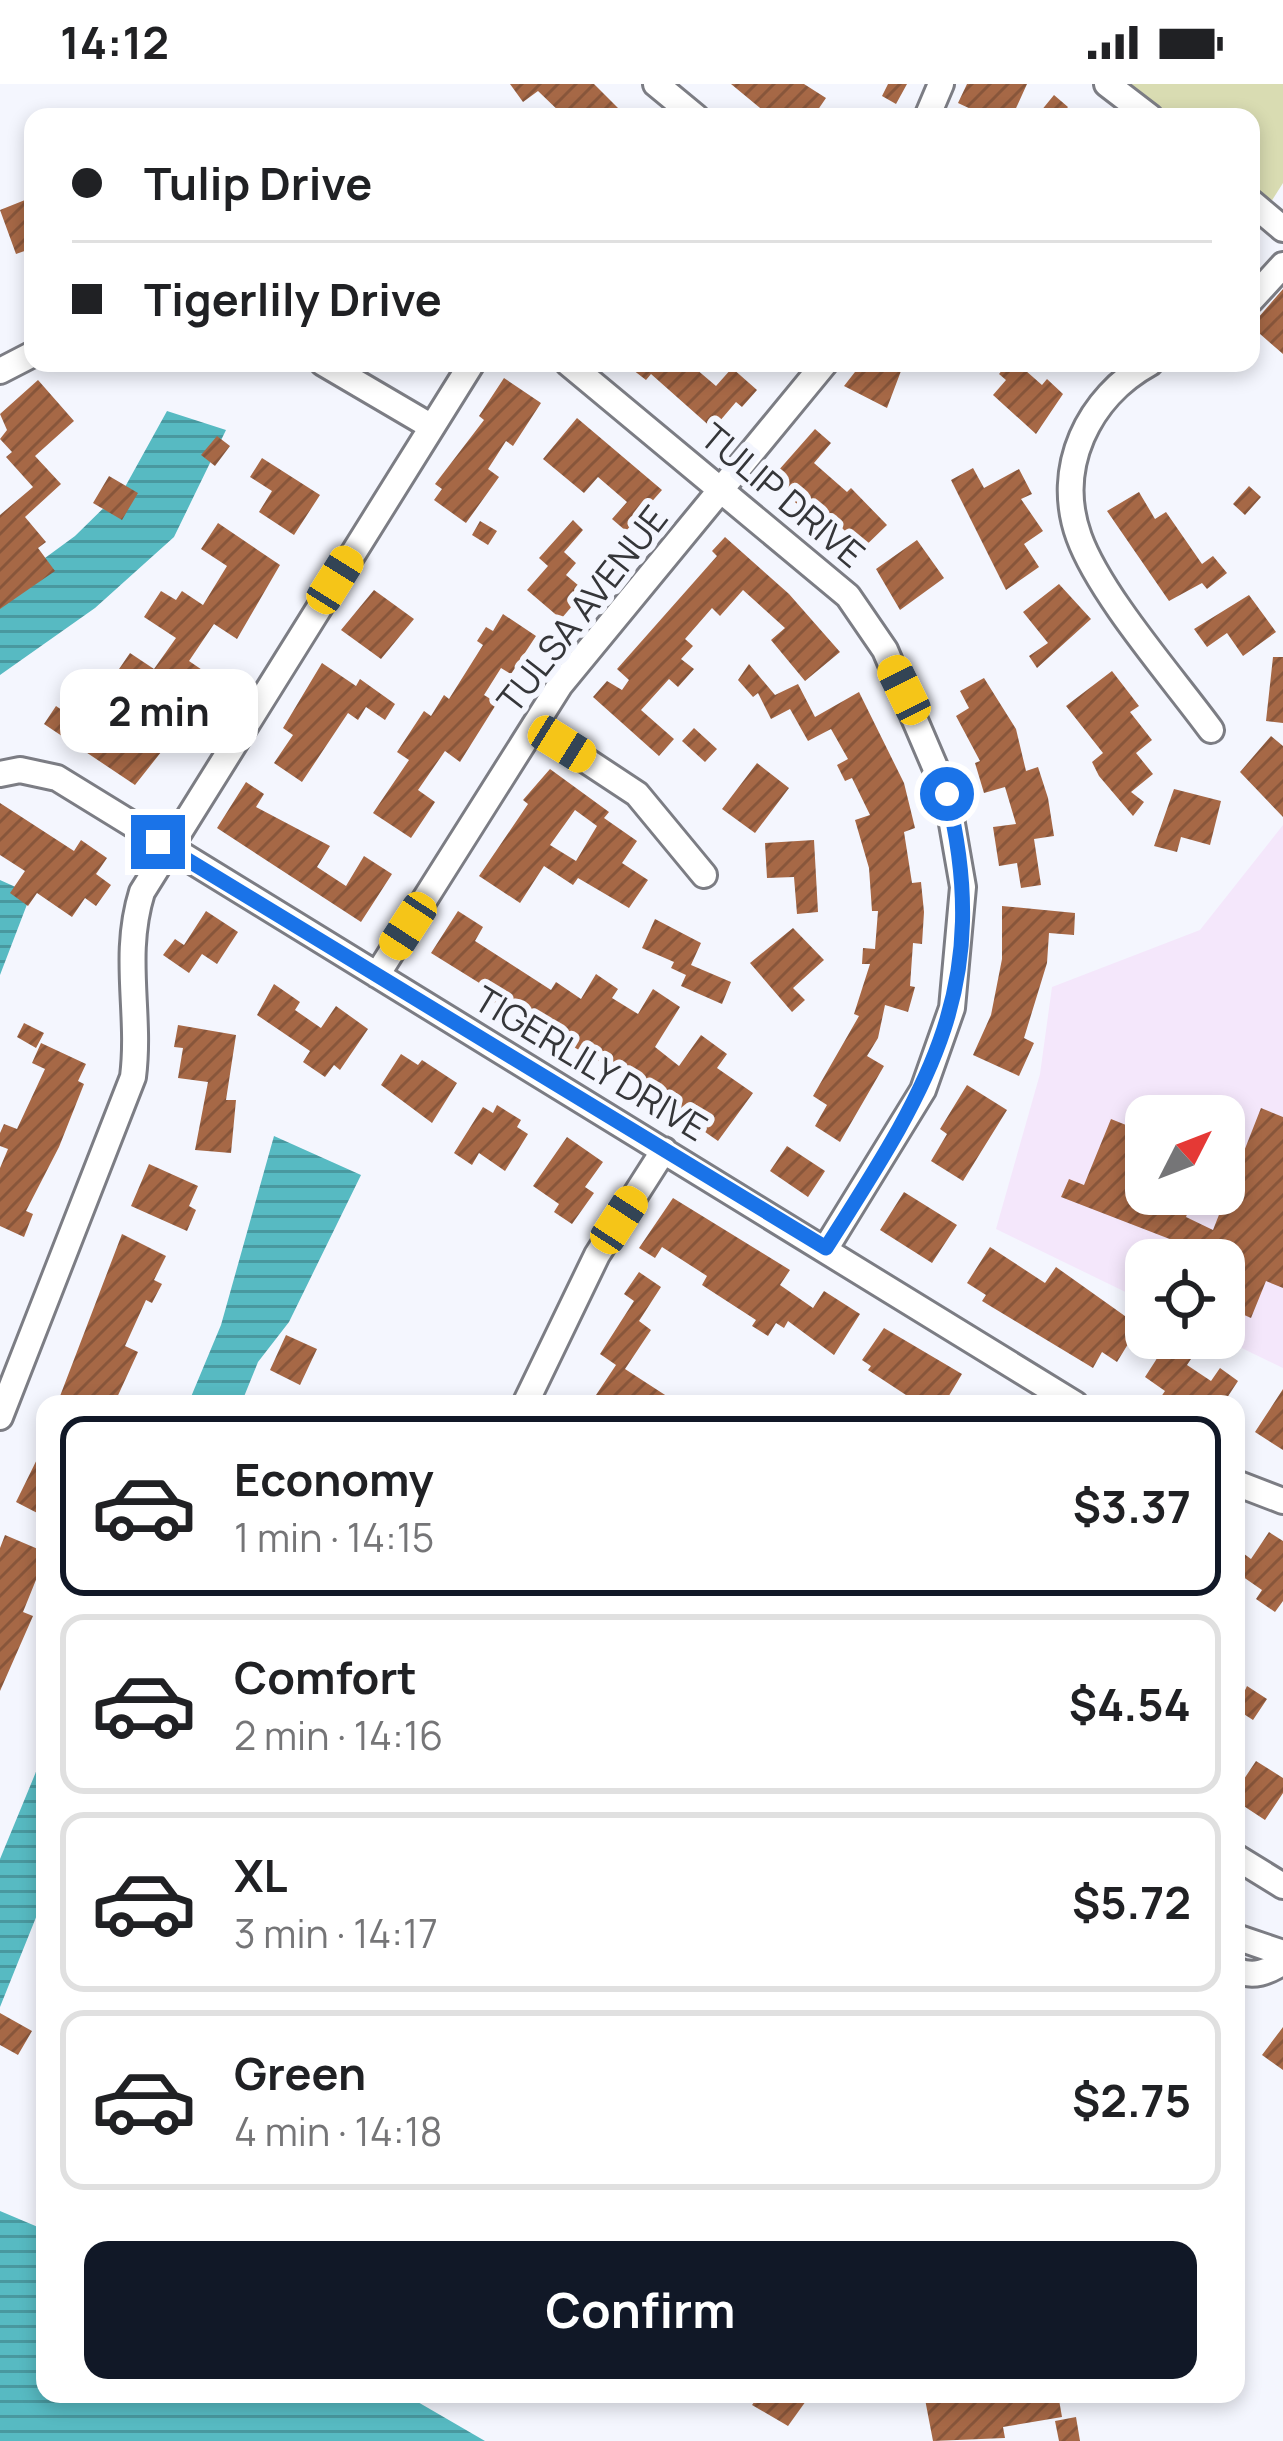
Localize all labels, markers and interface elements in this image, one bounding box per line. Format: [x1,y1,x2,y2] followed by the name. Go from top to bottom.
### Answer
[60,11,169,73] text: 14:12
[144,152,372,214] text: Tulip Drive
[144,268,442,330] text: Tigerlily Drive
[691,412,875,578] street label: TULIP DRIVE
[486,495,678,723] street label: TULSA AVENUE
[301,540,369,620] car
[872,650,936,730] car
[59,668,257,752] callout: 2 min
[108,684,210,738] text: 2 min
[522,710,602,778] car
[920,767,974,821] route start
[131,815,185,869] route end
[373,886,443,966] car
[466,974,716,1152] street label: TIGERLILY DRIVE
[1125,1095,1245,1215] north arrow
[1125,1095,1245,1359] map controls
[584,1180,654,1260] car
[1125,1239,1245,1359] button: locate
[234,1448,434,1510] text: Economy
[90,1452,198,1560] icon: car
[1073,1475,1191,1537] text: $3.37
[234,1510,434,1564] text: 1 min · 14:15
[234,1646,417,1708] text: Comfort
[90,1650,198,1758] icon: car
[1069,1673,1191,1735] text: $4.54
[234,1708,443,1762] text: 2 min · 14:16
[234,1844,288,1906] text: XL
[90,1848,198,1956] icon: car
[1072,1871,1191,1933] text: $5.72
[234,1906,438,1960] text: 3 min · 14:17
[234,2042,366,2104] text: Green
[90,2046,198,2154] icon: car
[1072,2069,1191,2131] text: $2.75
[234,2104,442,2158] text: 4 min · 14:18
[84,2241,1197,2379] button: Confirm

